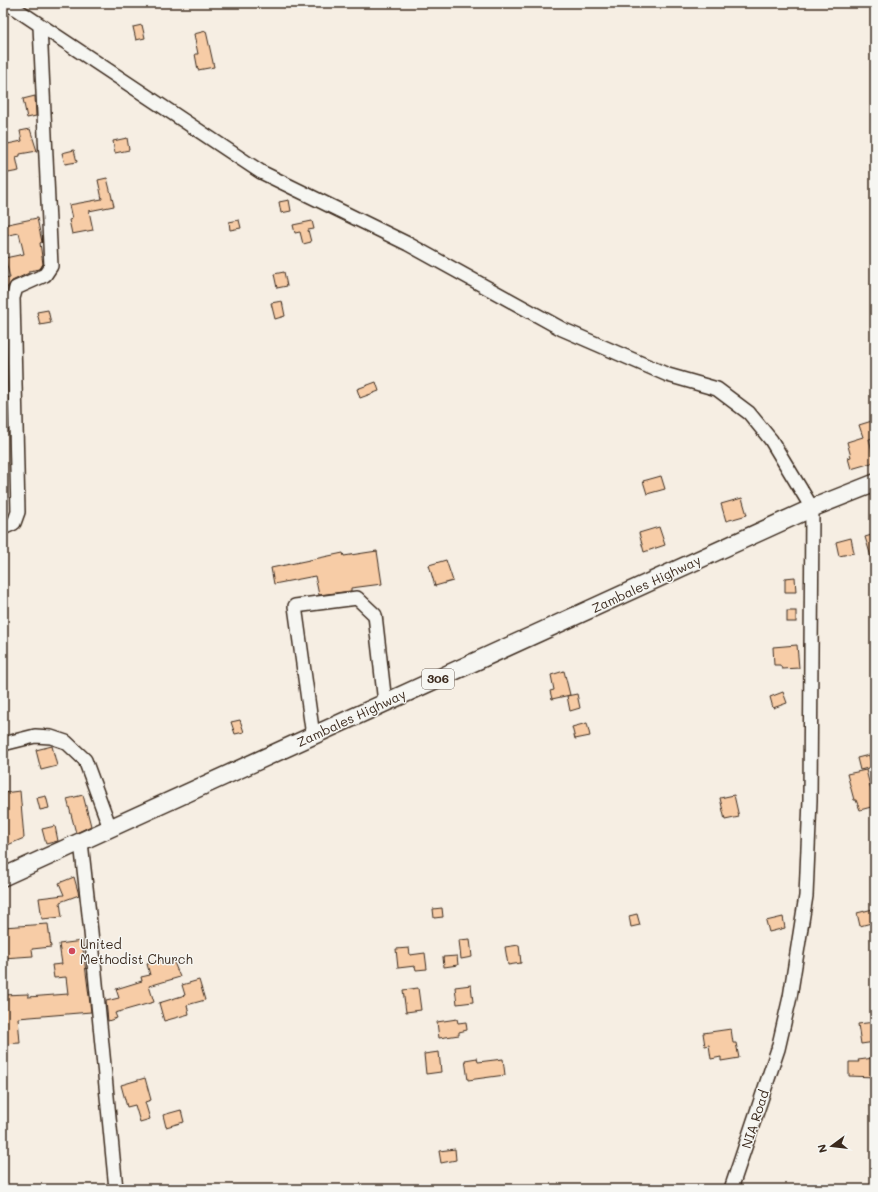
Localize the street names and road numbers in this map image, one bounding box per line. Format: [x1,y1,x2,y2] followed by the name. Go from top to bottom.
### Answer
[589,551,703,616] street label: Zambales Highway
[422,669,454,689] road number: 306
[294,685,408,750] street label: Zambales Highway
[737,1087,772,1150] street label: NIA Road

